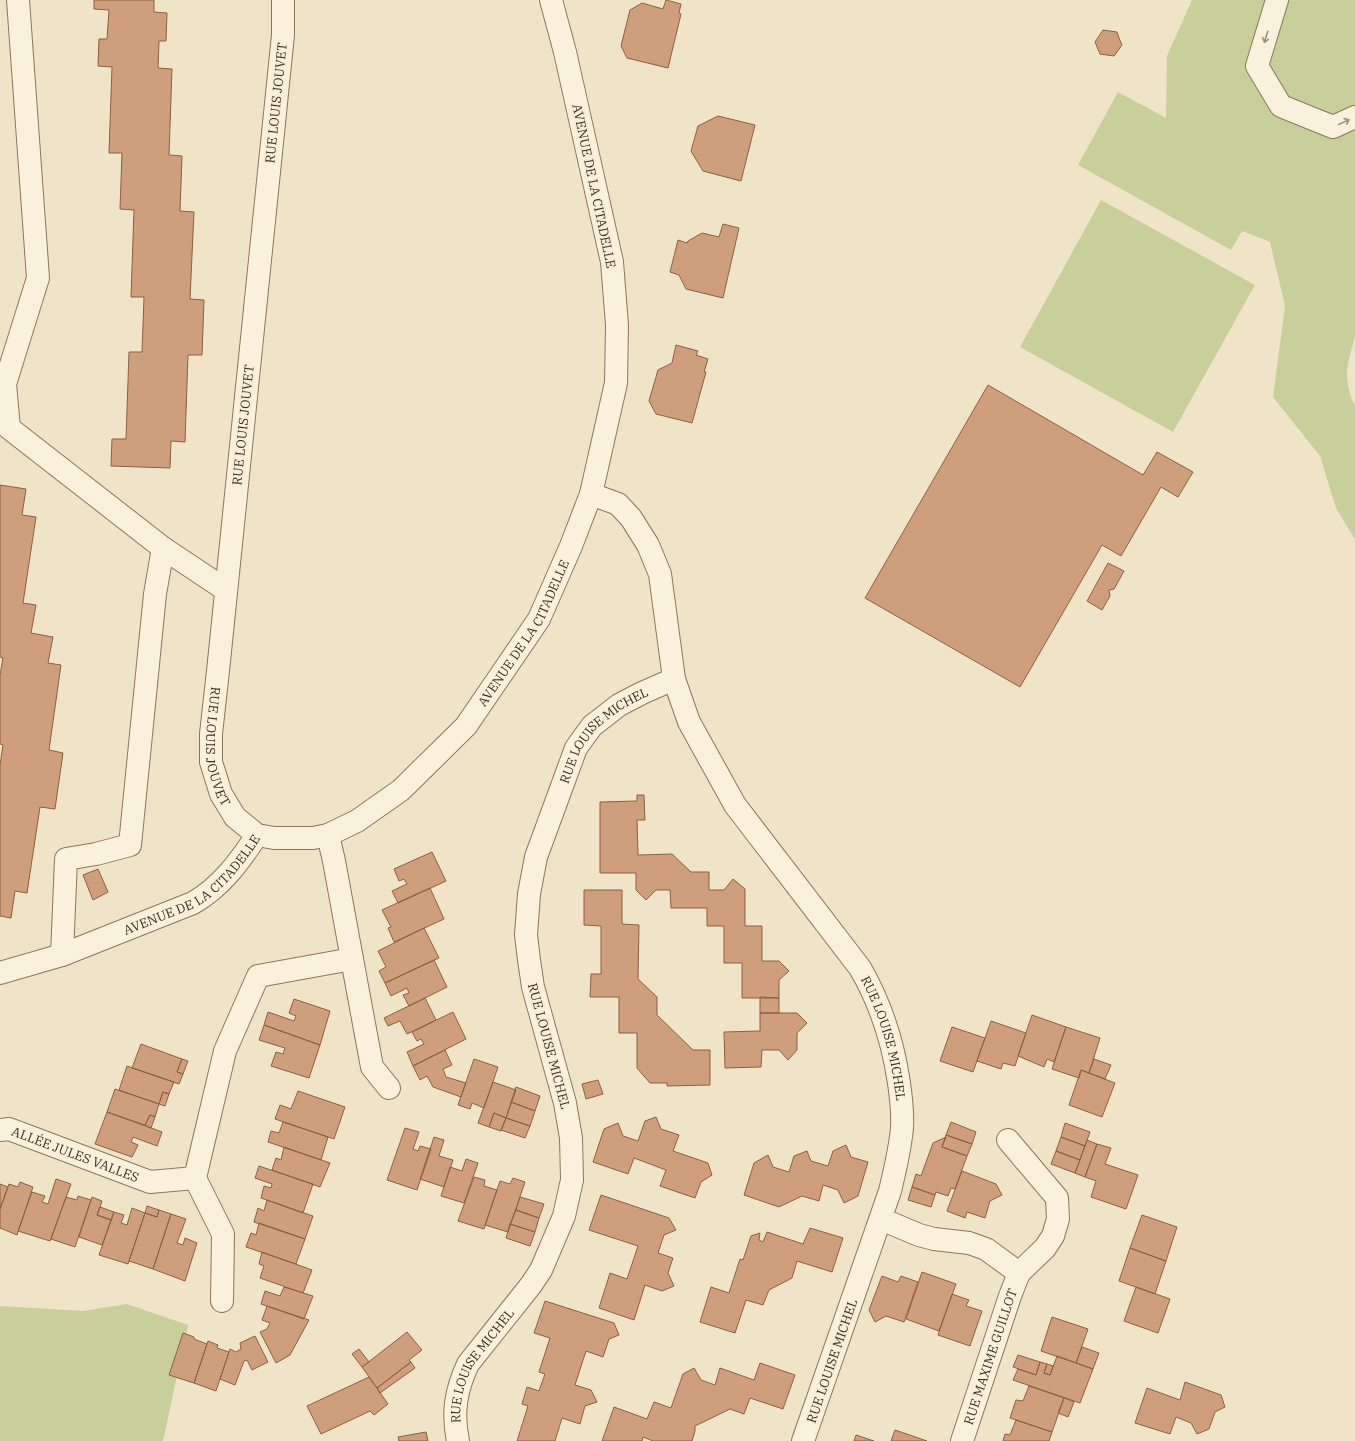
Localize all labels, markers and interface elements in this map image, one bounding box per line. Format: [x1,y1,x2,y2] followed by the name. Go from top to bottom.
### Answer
[1262,31,1269,44] one-way arrow
[261,41,291,164] street label: RUE LOUIS JOUVET
[568,102,620,270] street label: AVENUE DE LA CITADELLE
[1337,118,1349,125] one-way arrow
[228,363,258,486] street label: RUE LOUIS JOUVET
[474,557,572,709] street label: AVENUE DE LA CITADELLE
[555,683,651,786] street label: RUE LOUISE MICHEL
[203,686,235,810] street label: RUE LOUIS JOUVET
[121,831,264,938] street label: AVENUE DE LA CITADELLE
[857,973,910,1102] street label: RUE LOUISE MICHEL
[524,981,574,1111] street label: RUE LOUISE MICHEL
[9,1122,141,1186] street label: ALLÉE JULES VALLES
[960,1285,1021,1427] street label: RUE MAXIME GUILLOT
[803,1297,861,1425] street label: RUE LOUISE MICHEL
[447,1305,518,1423] street label: RUE LOUISE MICHEL

